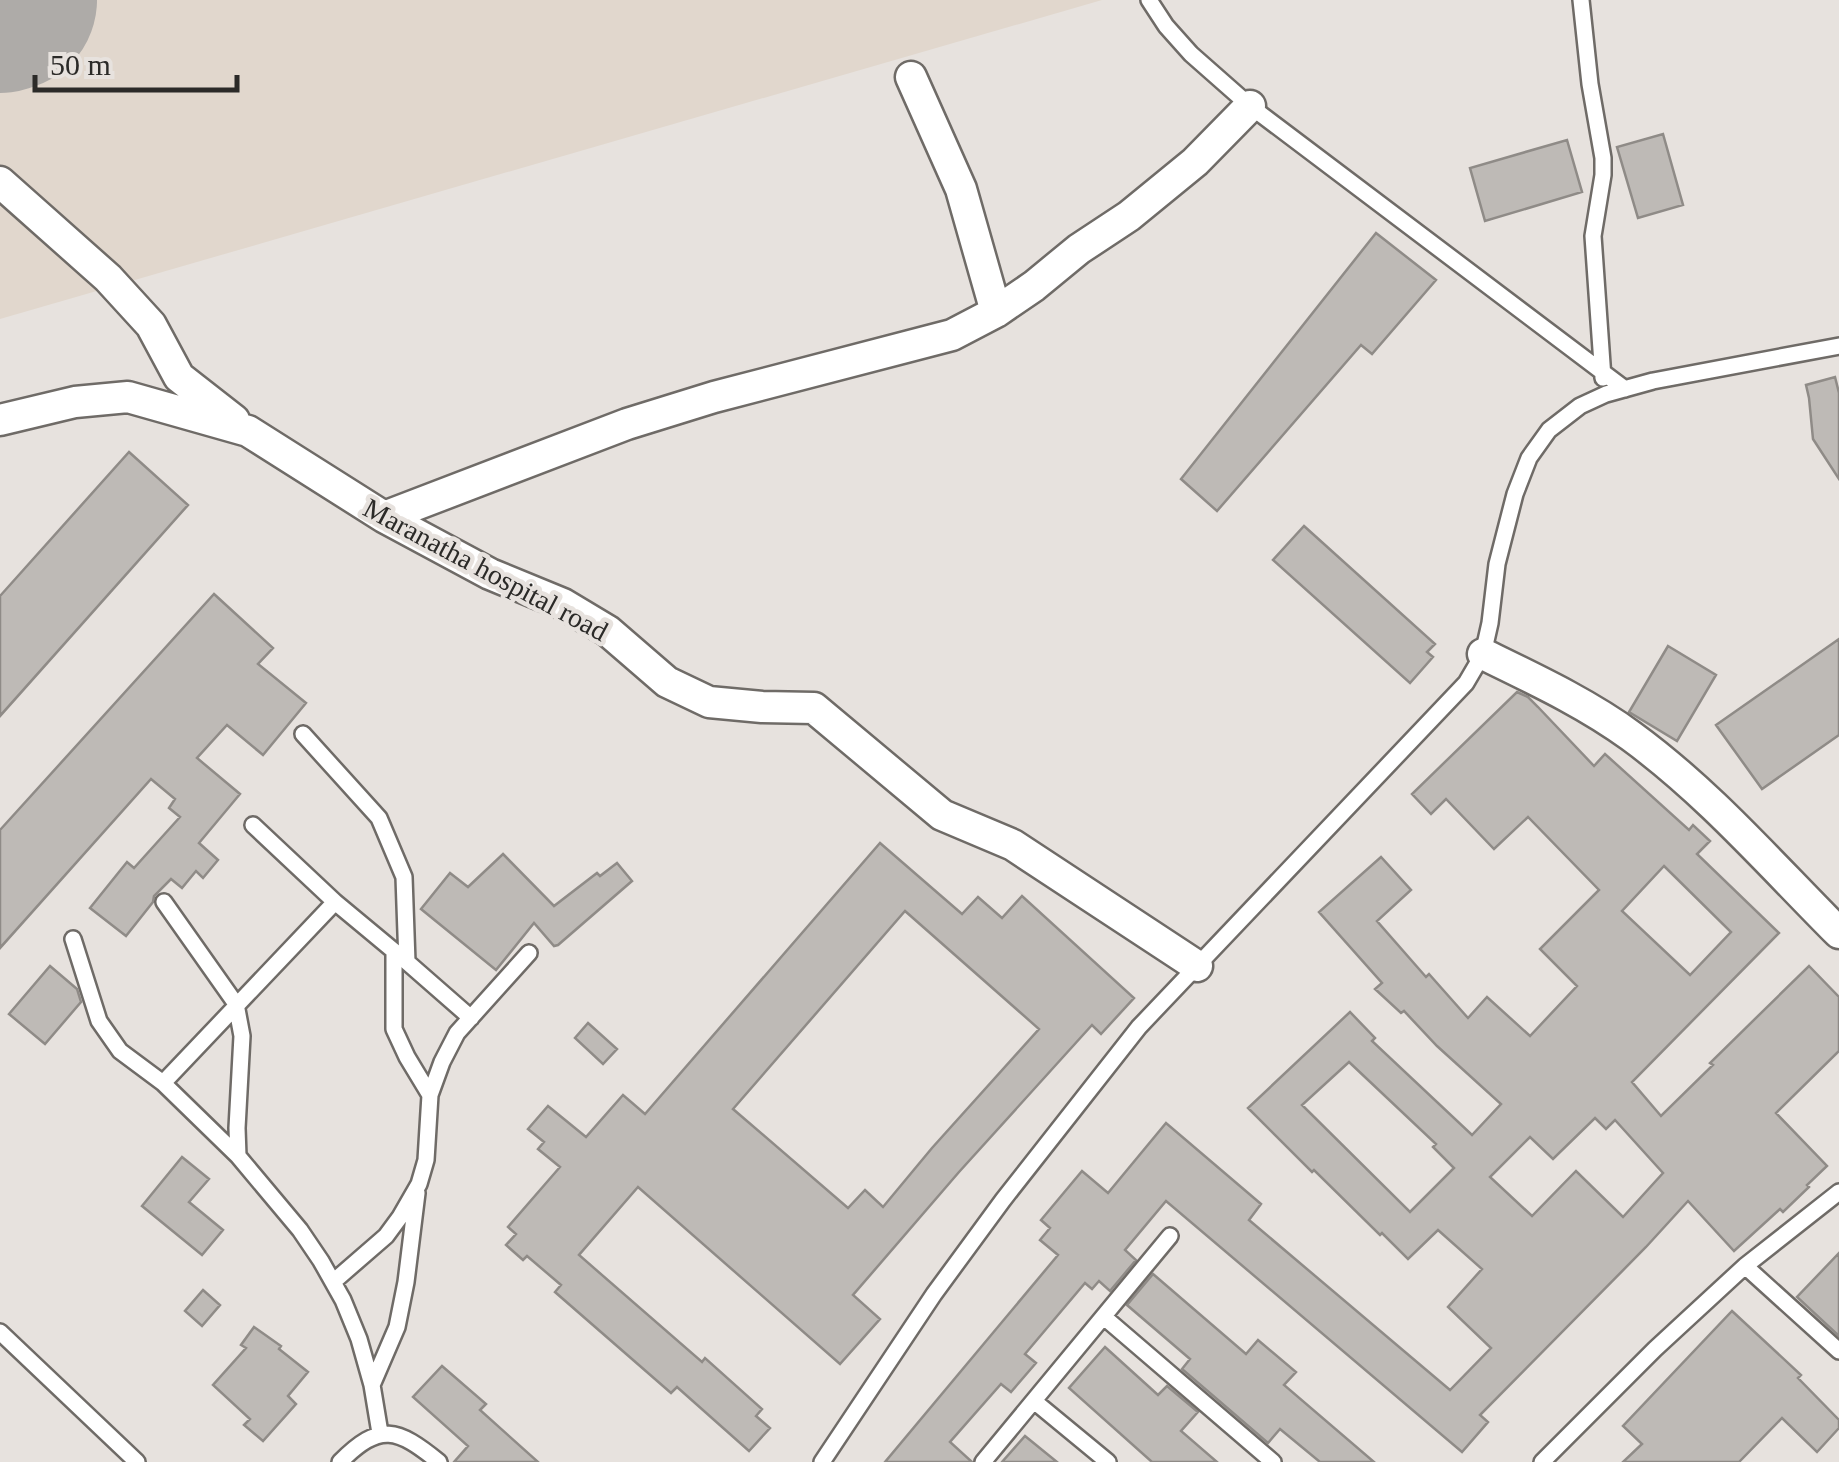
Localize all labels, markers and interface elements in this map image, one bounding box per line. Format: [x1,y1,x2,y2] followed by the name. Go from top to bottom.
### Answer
[35,30,238,92] scale bar
[50,48,111,81] text: 50 m
[358,492,613,647] street label: Maranatha hospital road

